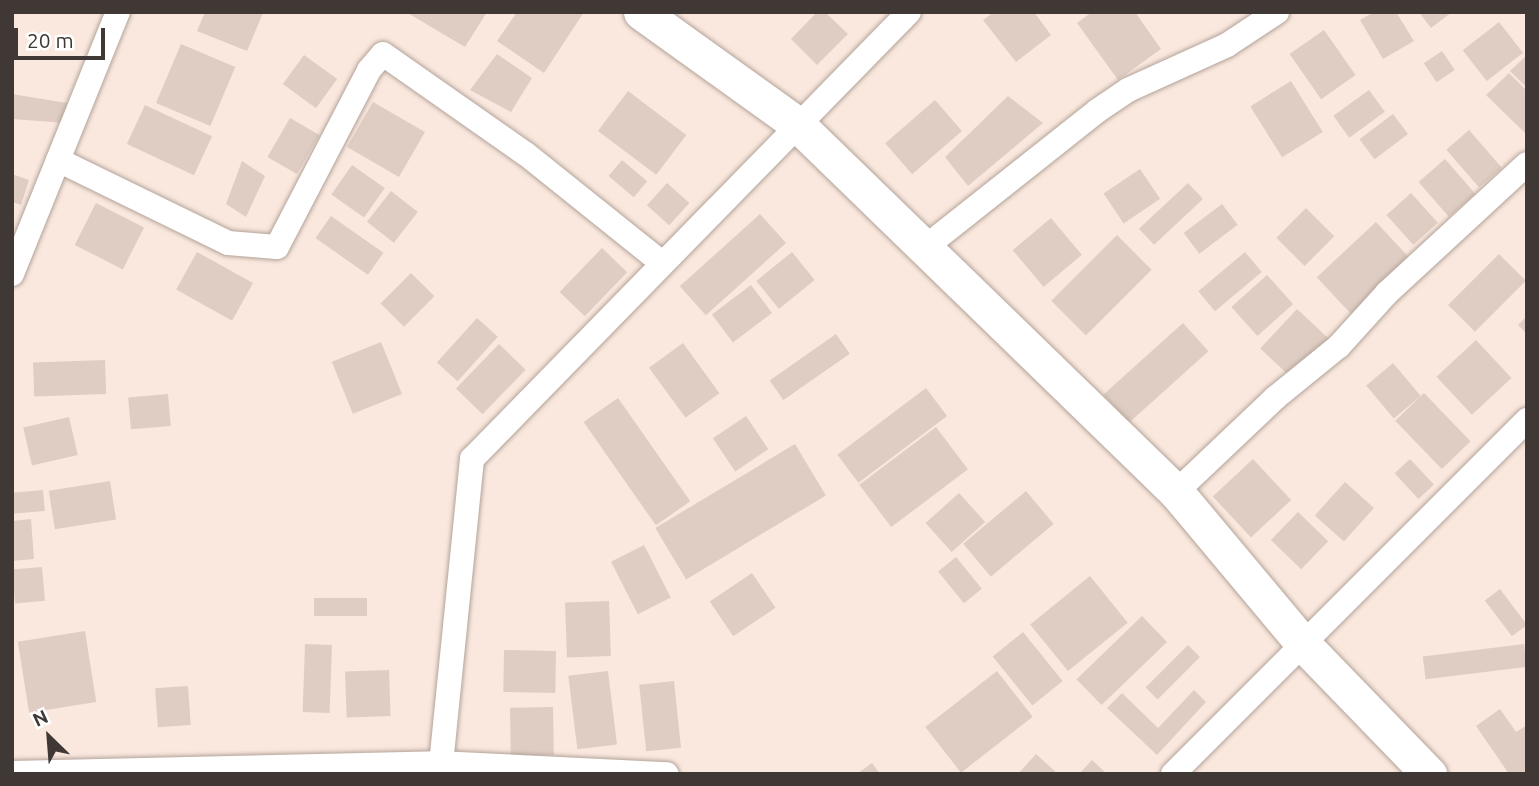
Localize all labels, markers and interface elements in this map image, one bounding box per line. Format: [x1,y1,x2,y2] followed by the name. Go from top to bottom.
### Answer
[18,14,108,58] scale bar
[27,28,74,52] text: 20 m
[14,702,84,772] north arrow
[29,705,51,731] text: N

